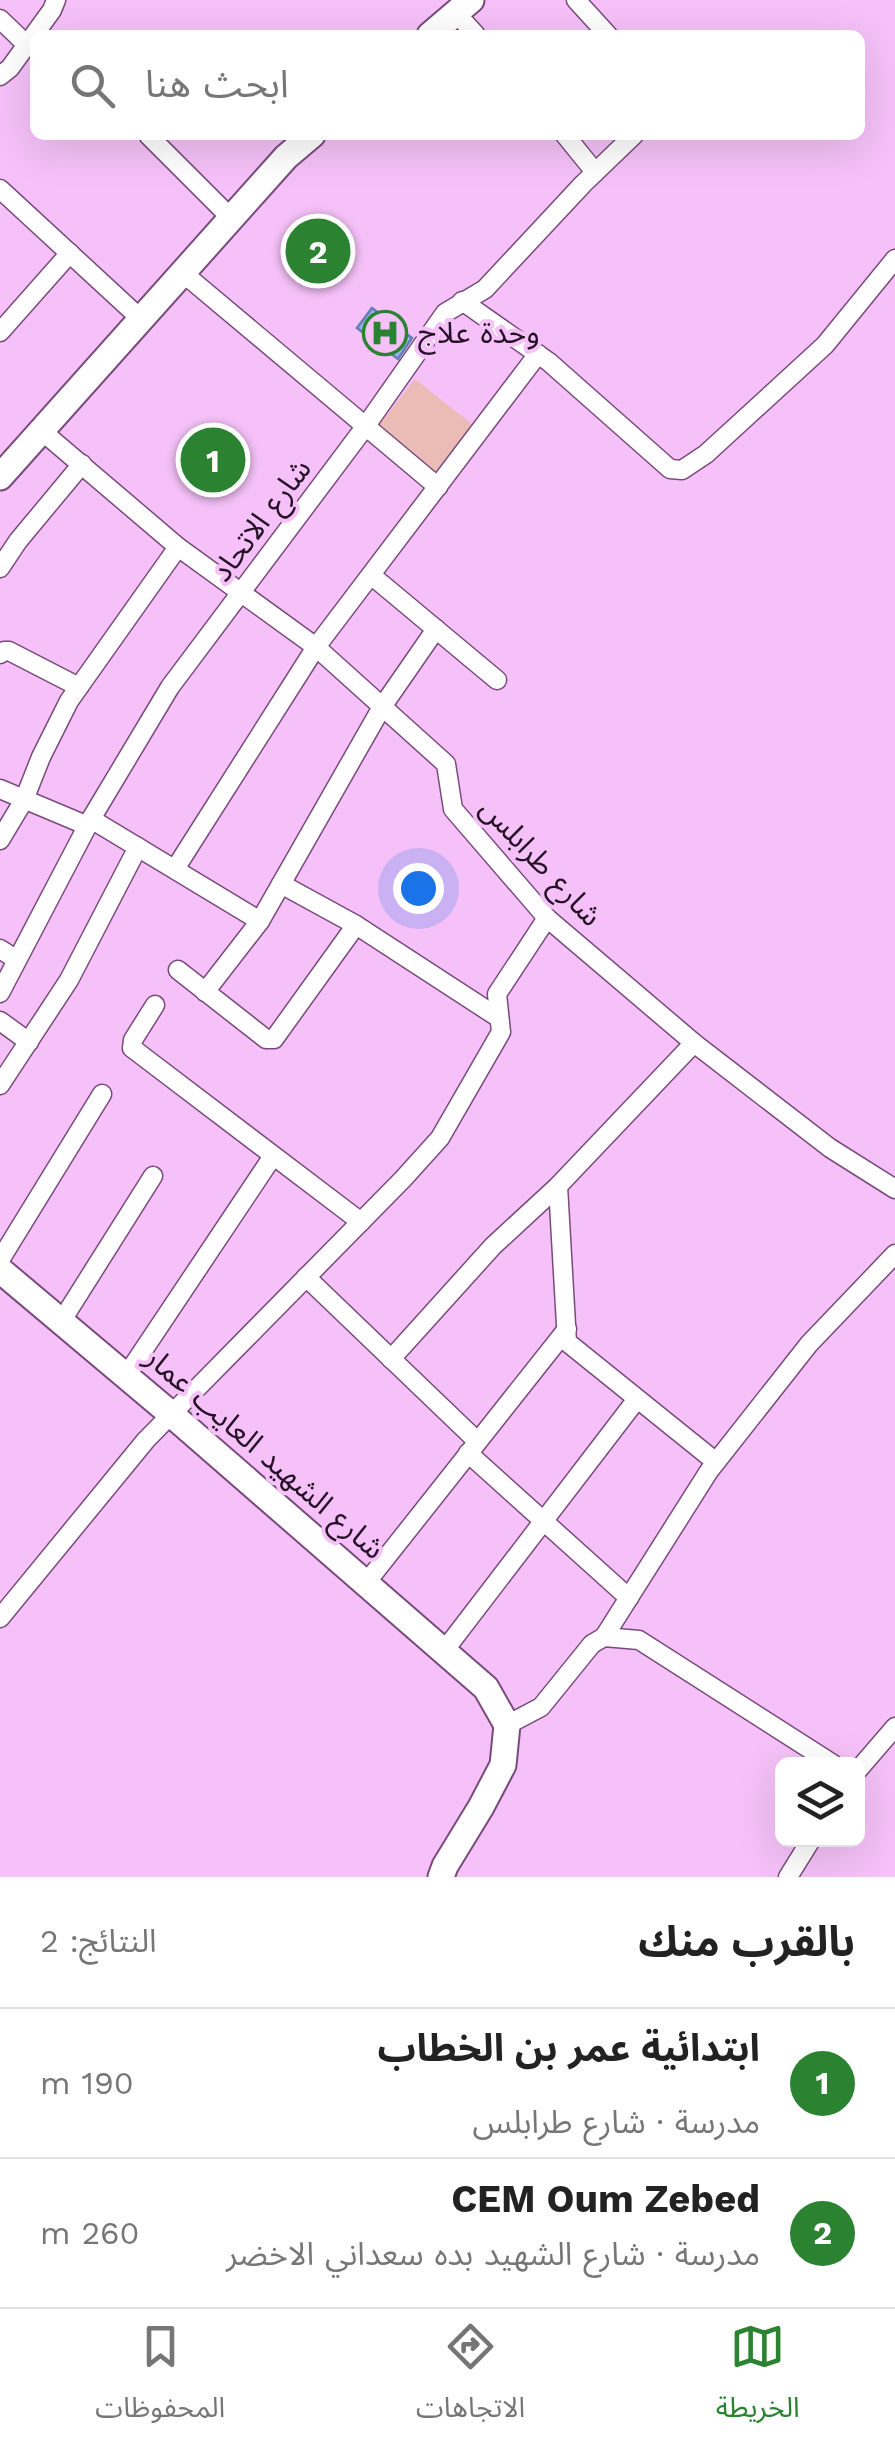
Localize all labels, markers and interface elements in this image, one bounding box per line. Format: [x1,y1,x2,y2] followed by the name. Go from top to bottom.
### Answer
[30,30,865,140] search box
[65,58,120,113] icon: search
[145,62,289,106] text: ابحث هنا
[286,214,350,288] pin: 2
[362,310,408,356] hospital icon: وحدة علاج
[418,315,540,355] place label: وحدة علاج
[180,422,246,498] pin: 1
[203,451,322,591] street label: شارع الاتحاد
[470,790,610,936] street label: شارع طرابلس
[393,863,444,914] your location
[135,1339,392,1570] street label: شارع الشهيد العايب عمار
[775,1757,865,1847] map controls
[775,1757,865,1847] button: layers
[638,1917,855,1966] text: بالقرب منك
[40,1922,157,1960] text: النتائج: 2
[378,2026,760,2070] text: ابتدائية عمر بن الخطاب
[40,2064,134,2102] text: 190 m
[816,2064,829,2102] text: 1
[472,2103,760,2141] text: مدرسة · شارع طرابلس
[451,2177,760,2221] text: CEM Oum Zebed
[40,2214,139,2252] text: 260 m
[813,2214,832,2252] text: 2
[226,2235,760,2273] text: مدرسة · شارع الشهيد بده سعداني الاخضر
[95,2319,225,2438] tab: المحفوظات
[416,2319,525,2438] tab: الاتجاهات
[716,2319,800,2438] tab: الخريطة

